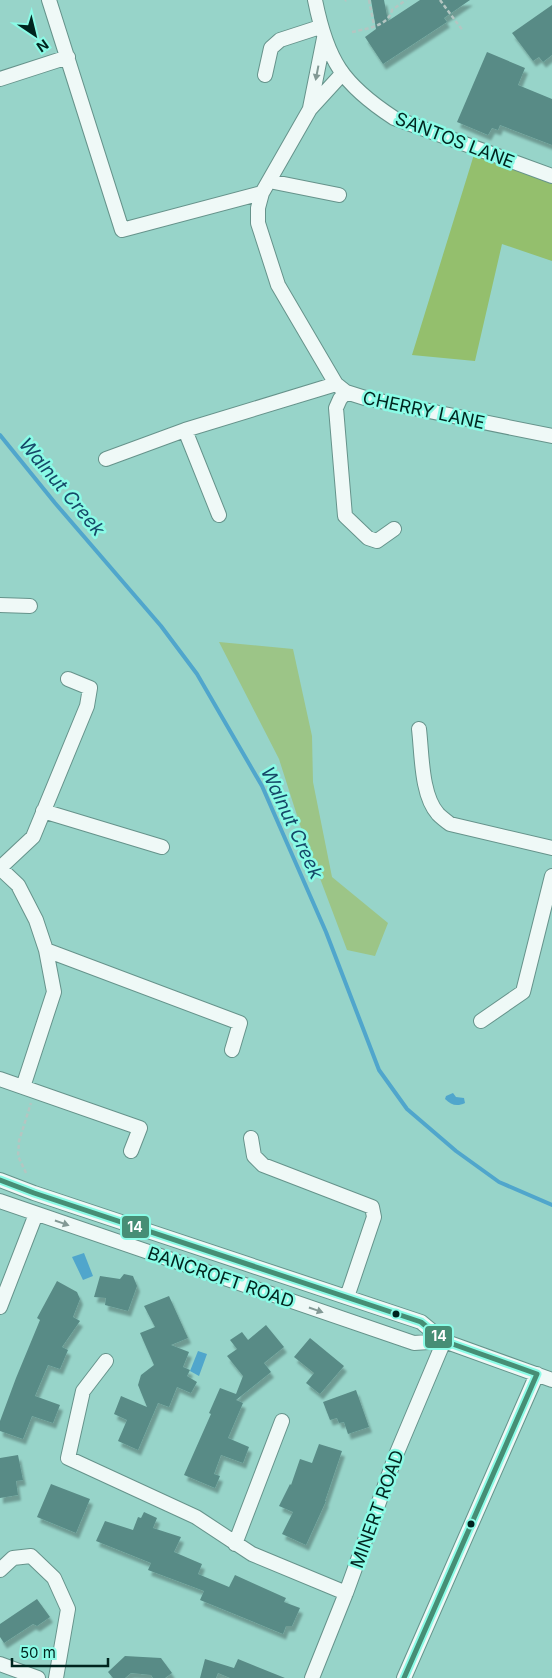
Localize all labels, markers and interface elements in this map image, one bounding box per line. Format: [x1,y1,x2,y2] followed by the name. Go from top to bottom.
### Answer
[10,10,60,60] north arrow
[33,36,52,56] text: N
[312,66,320,82] one-way arrow
[392,108,518,172] street label: SANTOS LANE
[361,387,487,433] street label: CHERRY LANE
[14,433,110,541] water label: Walnut Creek
[256,763,328,883] water label: Walnut Creek
[121,1215,150,1239] line badge: 14
[127,1218,143,1235] text: 14
[55,1220,70,1227] one-way arrow
[145,1242,297,1312] street label: BANCROFT ROAD
[308,1306,323,1314] one-way arrow
[391,1309,401,1319] unlabelled marker
[424,1325,453,1349] line badge: 14
[431,1327,447,1344] text: 14
[346,1447,408,1571] street label: MINERT ROAD
[466,1519,476,1529] unlabelled marker
[12,1636,109,1668] scale bar
[20,1643,56,1662] text: 50 m

